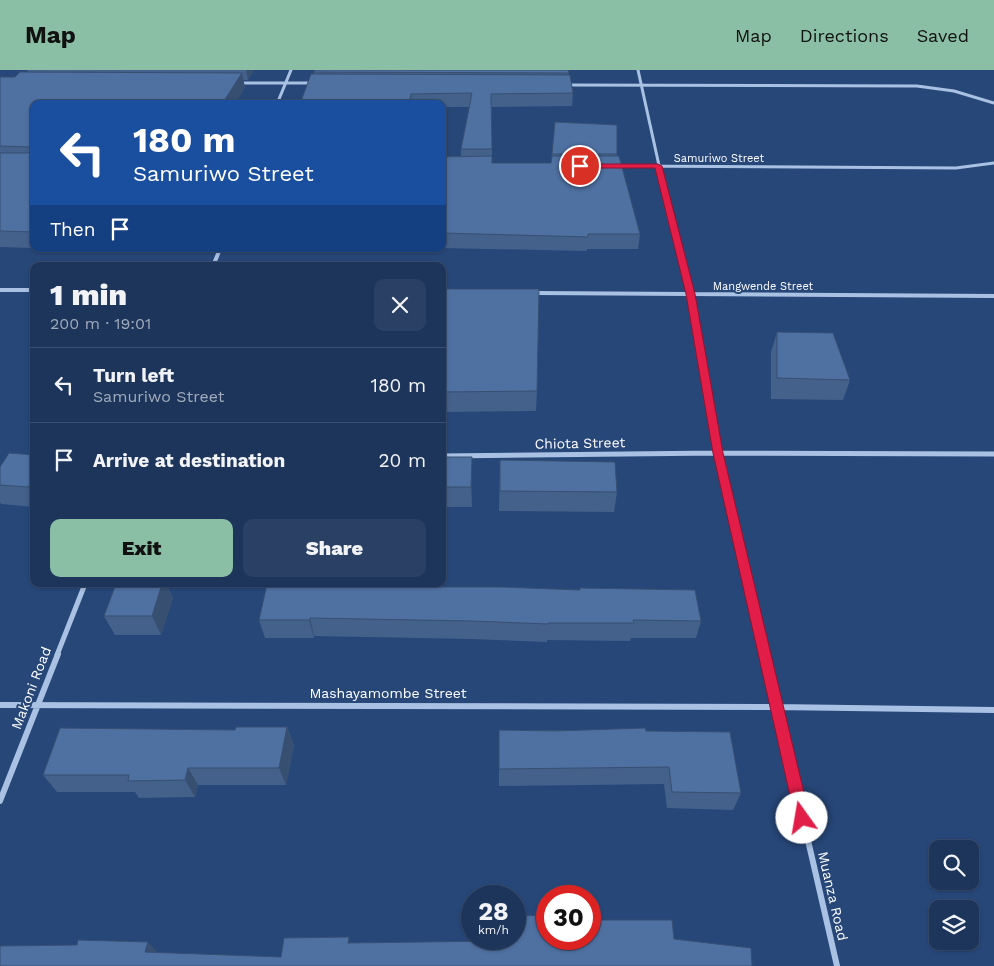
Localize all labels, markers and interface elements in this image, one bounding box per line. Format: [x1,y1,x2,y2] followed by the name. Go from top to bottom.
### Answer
[25,21,76,49] text: Map
[735,25,772,46] text: Map
[800,25,889,46] text: Directions
[917,25,969,46] text: Saved
[133,119,236,161] text: 180 m
[50,120,115,185] icon: left
[559,145,601,187] pin
[566,152,594,180] icon: arrive
[674,152,765,165] street label: Samuriwo Street
[133,161,314,186] text: Samuriwo Street
[106,215,134,243] icon: arrive
[50,218,96,241] text: Then
[50,277,127,312] text: 1 min
[374,279,426,331] button: close
[713,280,814,293] street label: Mangwende Street
[50,314,151,333] text: 200 m · 19:01
[93,364,174,387] text: Turn left
[50,371,78,399] icon: left
[370,374,426,397] text: 180 m
[93,387,224,406] text: Samuriwo Street
[535,434,626,452] street label: Chiota Street
[50,446,78,474] icon: arrive
[93,449,285,472] text: Arrive at destination
[379,449,426,472] text: 20 m
[50,519,233,577] button: Exit
[243,519,426,577] button: Share
[8,644,54,732] street label: Makoni Road
[309,685,467,701] street label: Mashayamombe Street
[775,791,827,843] position arrow
[929,840,979,950] map controls
[929,840,979,890] button: search
[815,850,851,942] street label: Muanza Road
[536,885,601,950] speed limit sign: 30
[478,897,509,926] text: 28
[929,900,979,950] button: layers
[478,923,509,937] text: km/h

